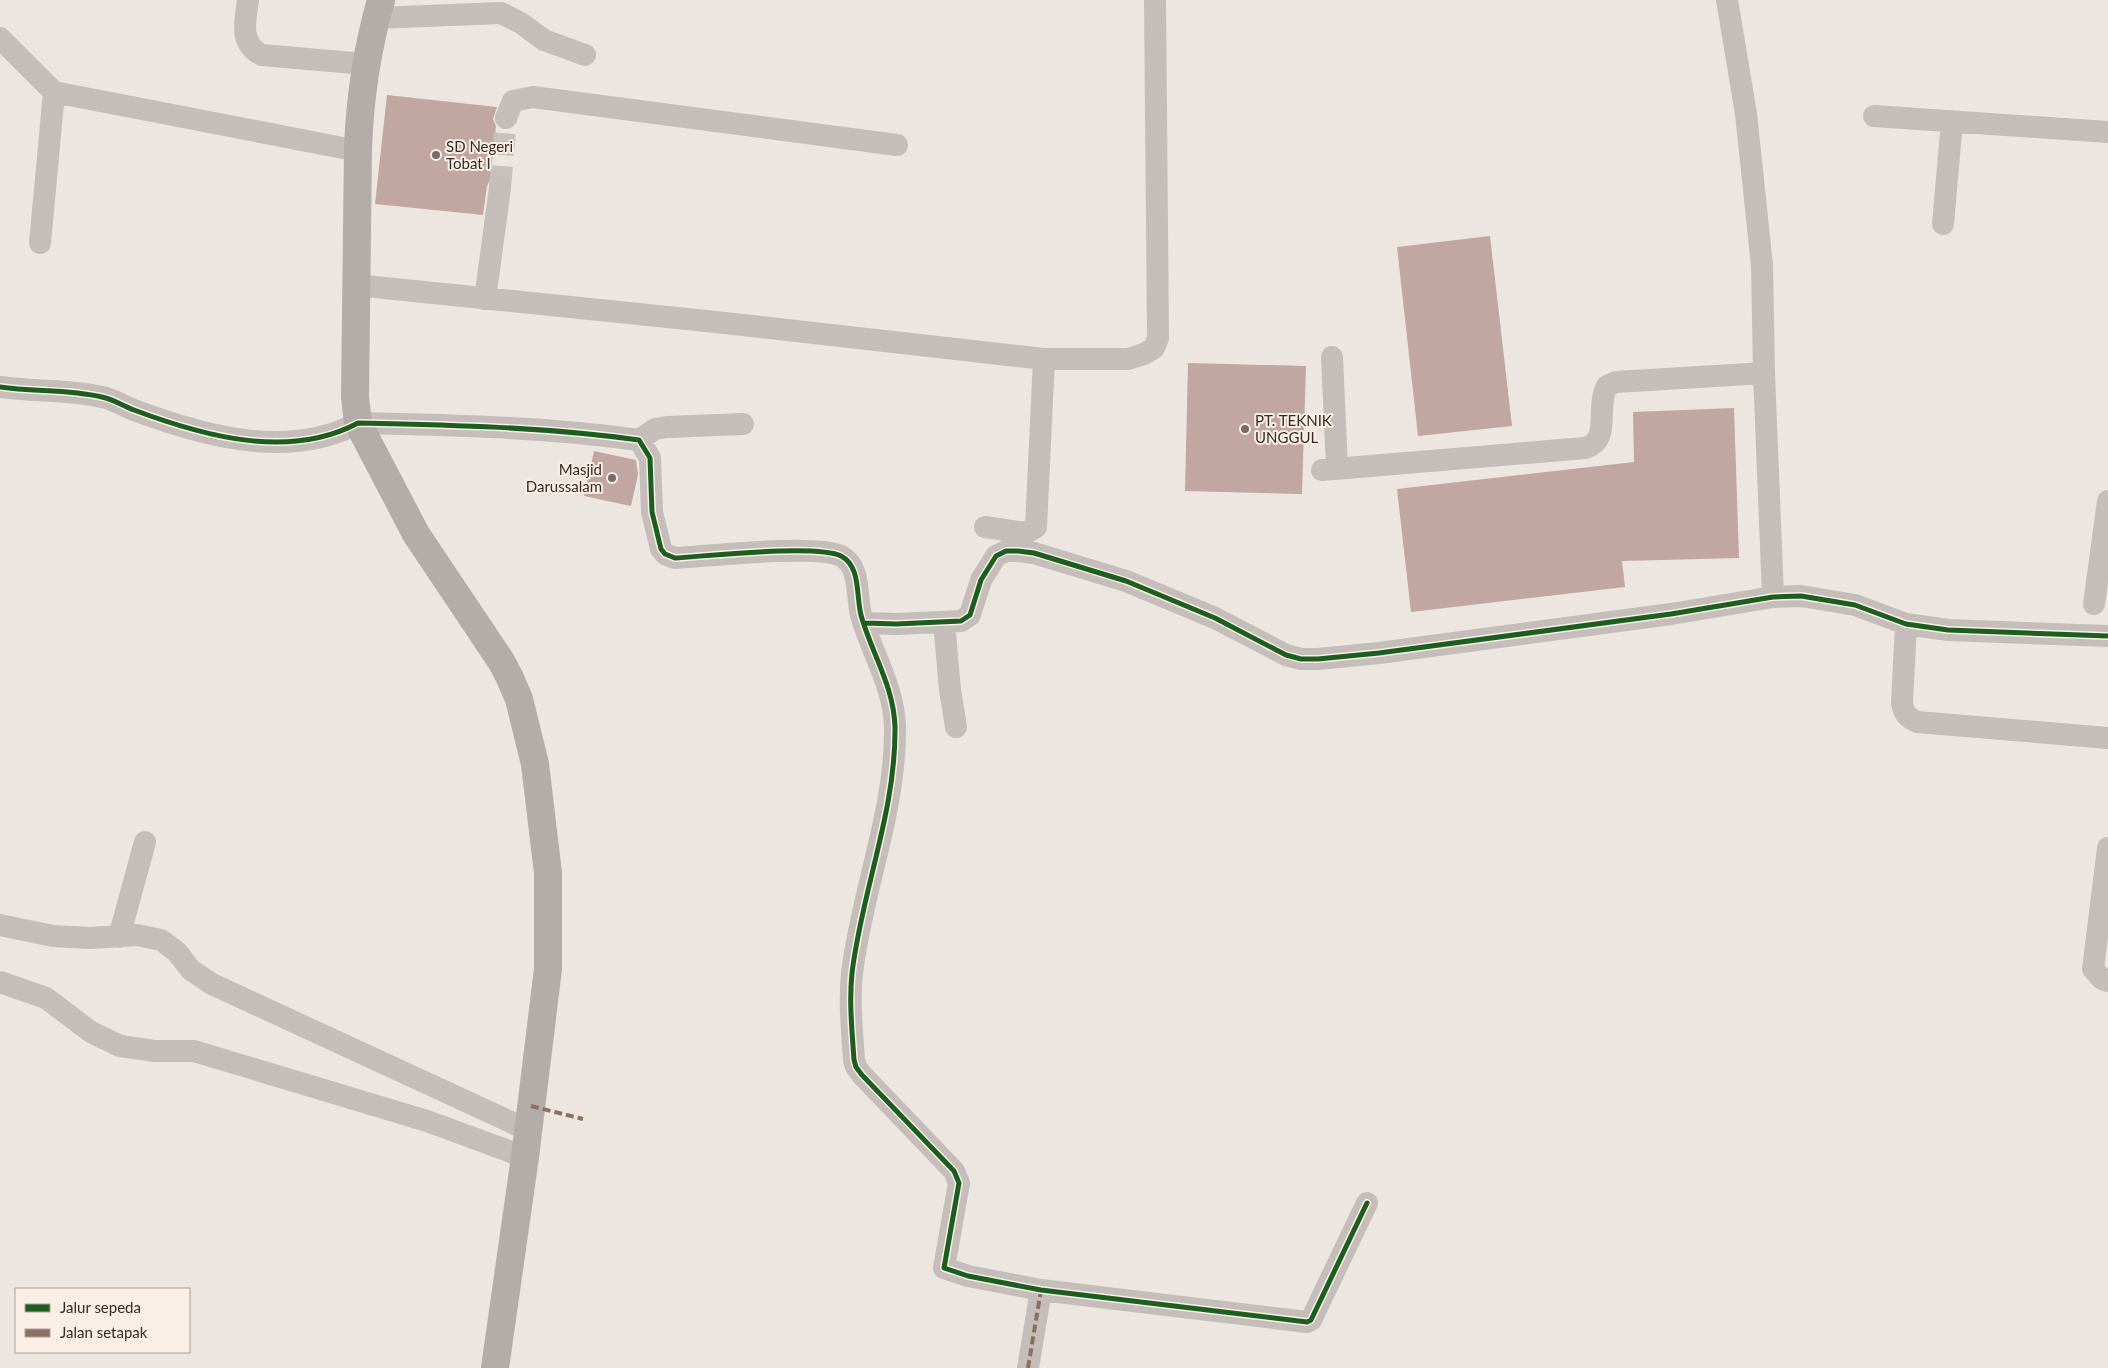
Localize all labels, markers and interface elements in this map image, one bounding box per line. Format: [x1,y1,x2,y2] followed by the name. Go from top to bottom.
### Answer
[446,137,513,172] place label: SD Negeri Tobat I
[430,149,442,161] marker: SD Negeri Tobat I
[1255,411,1332,446] place label: PT. TEKNIK UNGGUL
[1239,423,1251,435] marker: PT. TEKNIK UNGGUL
[526,460,602,495] place label: Masjid Darussalam
[606,472,618,484] marker: Masjid Darussalam
[15,1288,190,1353] legend
[60,1298,141,1316] text: Jalur sepeda
[60,1323,148,1341] text: Jalan setapak

